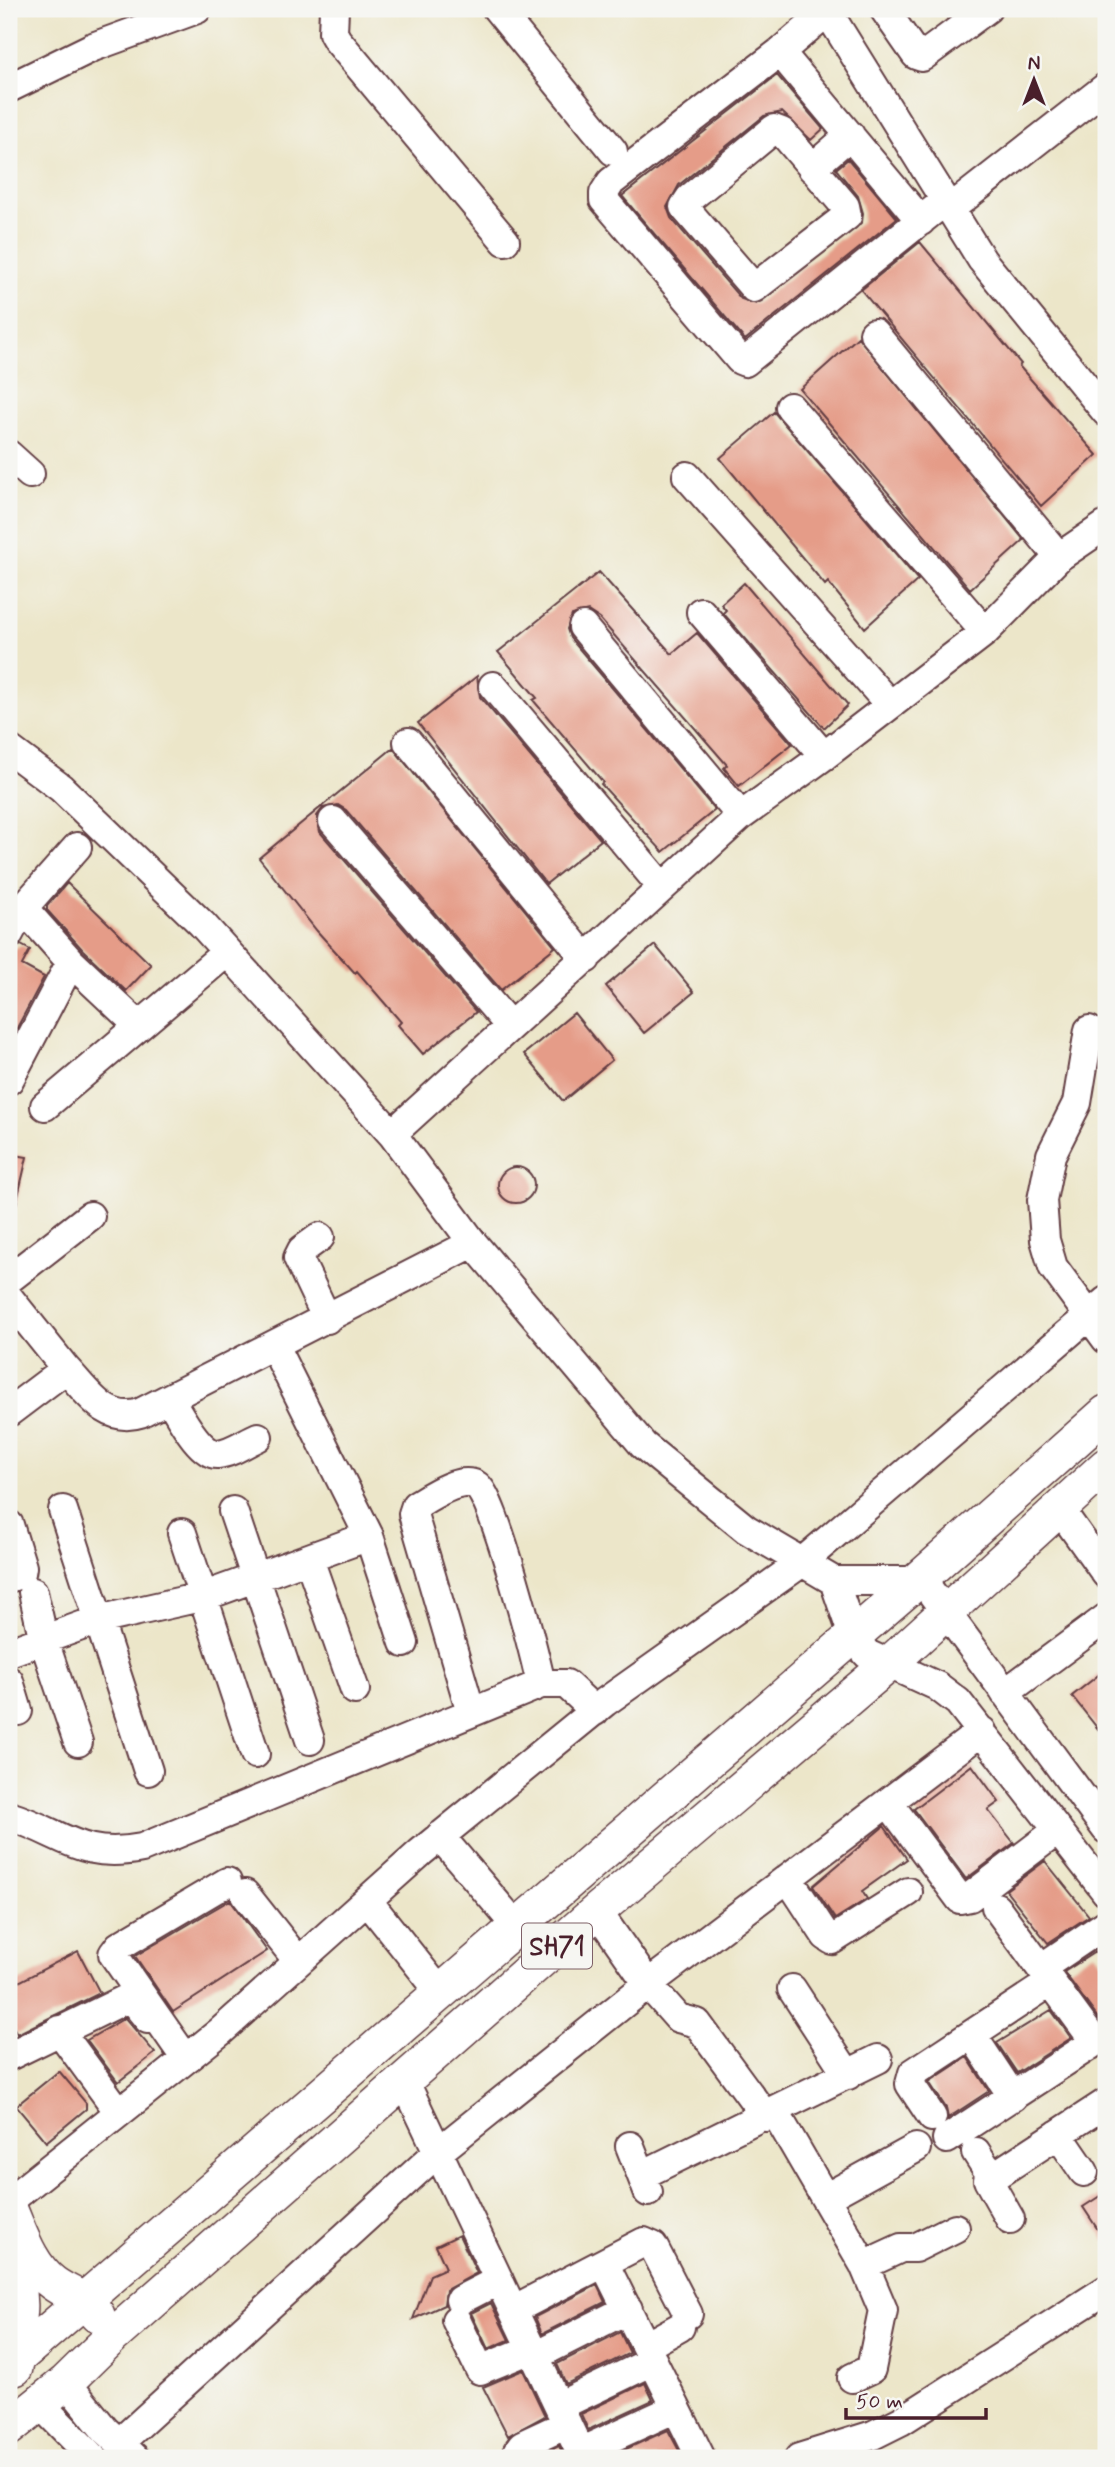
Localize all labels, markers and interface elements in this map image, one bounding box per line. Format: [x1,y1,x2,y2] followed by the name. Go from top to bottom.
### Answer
[1000,46,1070,116] north arrow
[1028,52,1040,77] text: N
[522,1924,592,1968] road number: SH71
[846,2376,986,2420] scale bar
[856,2388,903,2416] text: 50 m

